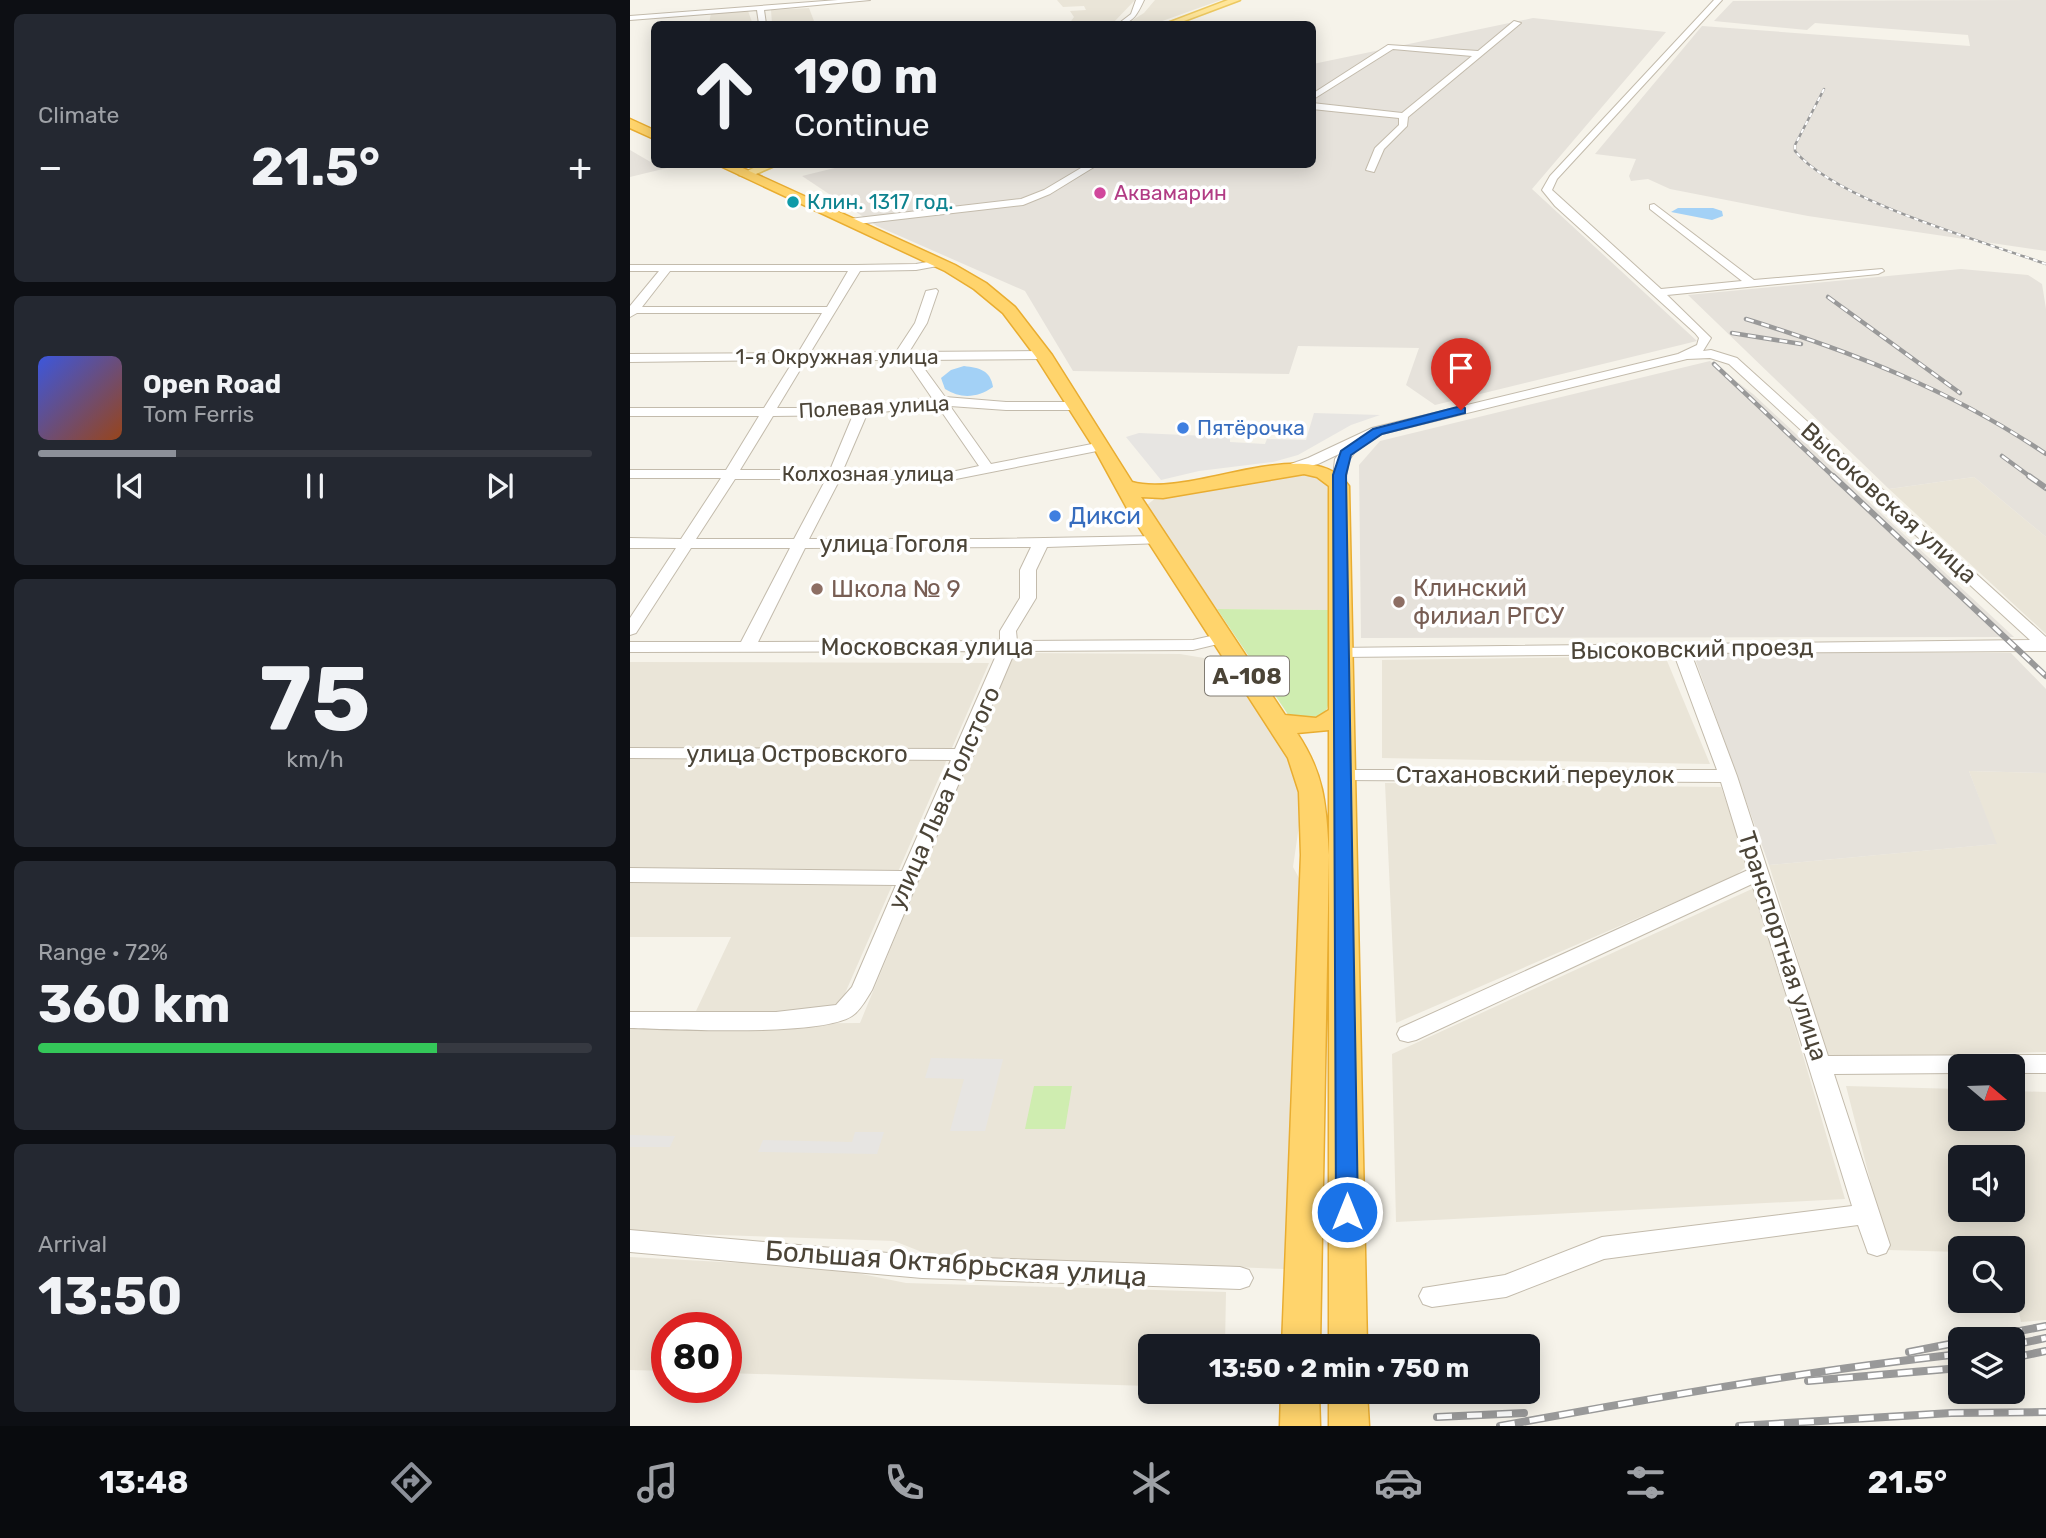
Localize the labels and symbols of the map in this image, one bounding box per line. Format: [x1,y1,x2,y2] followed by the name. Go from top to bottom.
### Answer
[1114,180,1227,205] place label: Аквамарин
[1092,185,1108,201] marker: Аквамарин
[807,189,954,214] place label: Клин. 1317 год.
[785,194,801,210] marker: Клин. 1317 год.
[1431,338,1491,410] pin
[736,344,938,369] street label: 1-я Окружная улица
[798,390,950,423] street label: Полевая улица
[1197,415,1305,440] place label: Пятёрочка
[1795,417,1983,589] street label: Высоковская улица
[1175,420,1191,436] marker: Пятёрочка
[782,461,954,486] street label: Колхозная улица
[1069,502,1141,530] place label: Дикси
[1047,508,1063,524] marker: Дикси
[820,530,968,558] street label: улица Гоголя
[1413,574,1565,630] place label: Клинский филиал РГСУ
[831,575,961,603] place label: Школа № 9
[809,581,825,597] marker: Школа № 9
[1391,594,1407,610] marker: Клинский филиал РГСУ
[821,633,1033,661] street label: Московская улица
[1570,633,1814,665] street label: Высоковский проезд
[1205,656,1289,696] road number: А-108
[882,682,1006,914] street label: улица Льва Толстого
[686,740,908,768] street label: улица Островского
[1396,761,1674,789] street label: Стахановский переулок
[1733,828,1833,1064] street label: Транспортная улица
[1948,1054,2025,1130] north arrow
[1310,1175,1384,1249] position arrow
[764,1234,1148,1293] street label: Большая Октябрьская улица
[651,1312,742,1403] speed limit sign: 80

